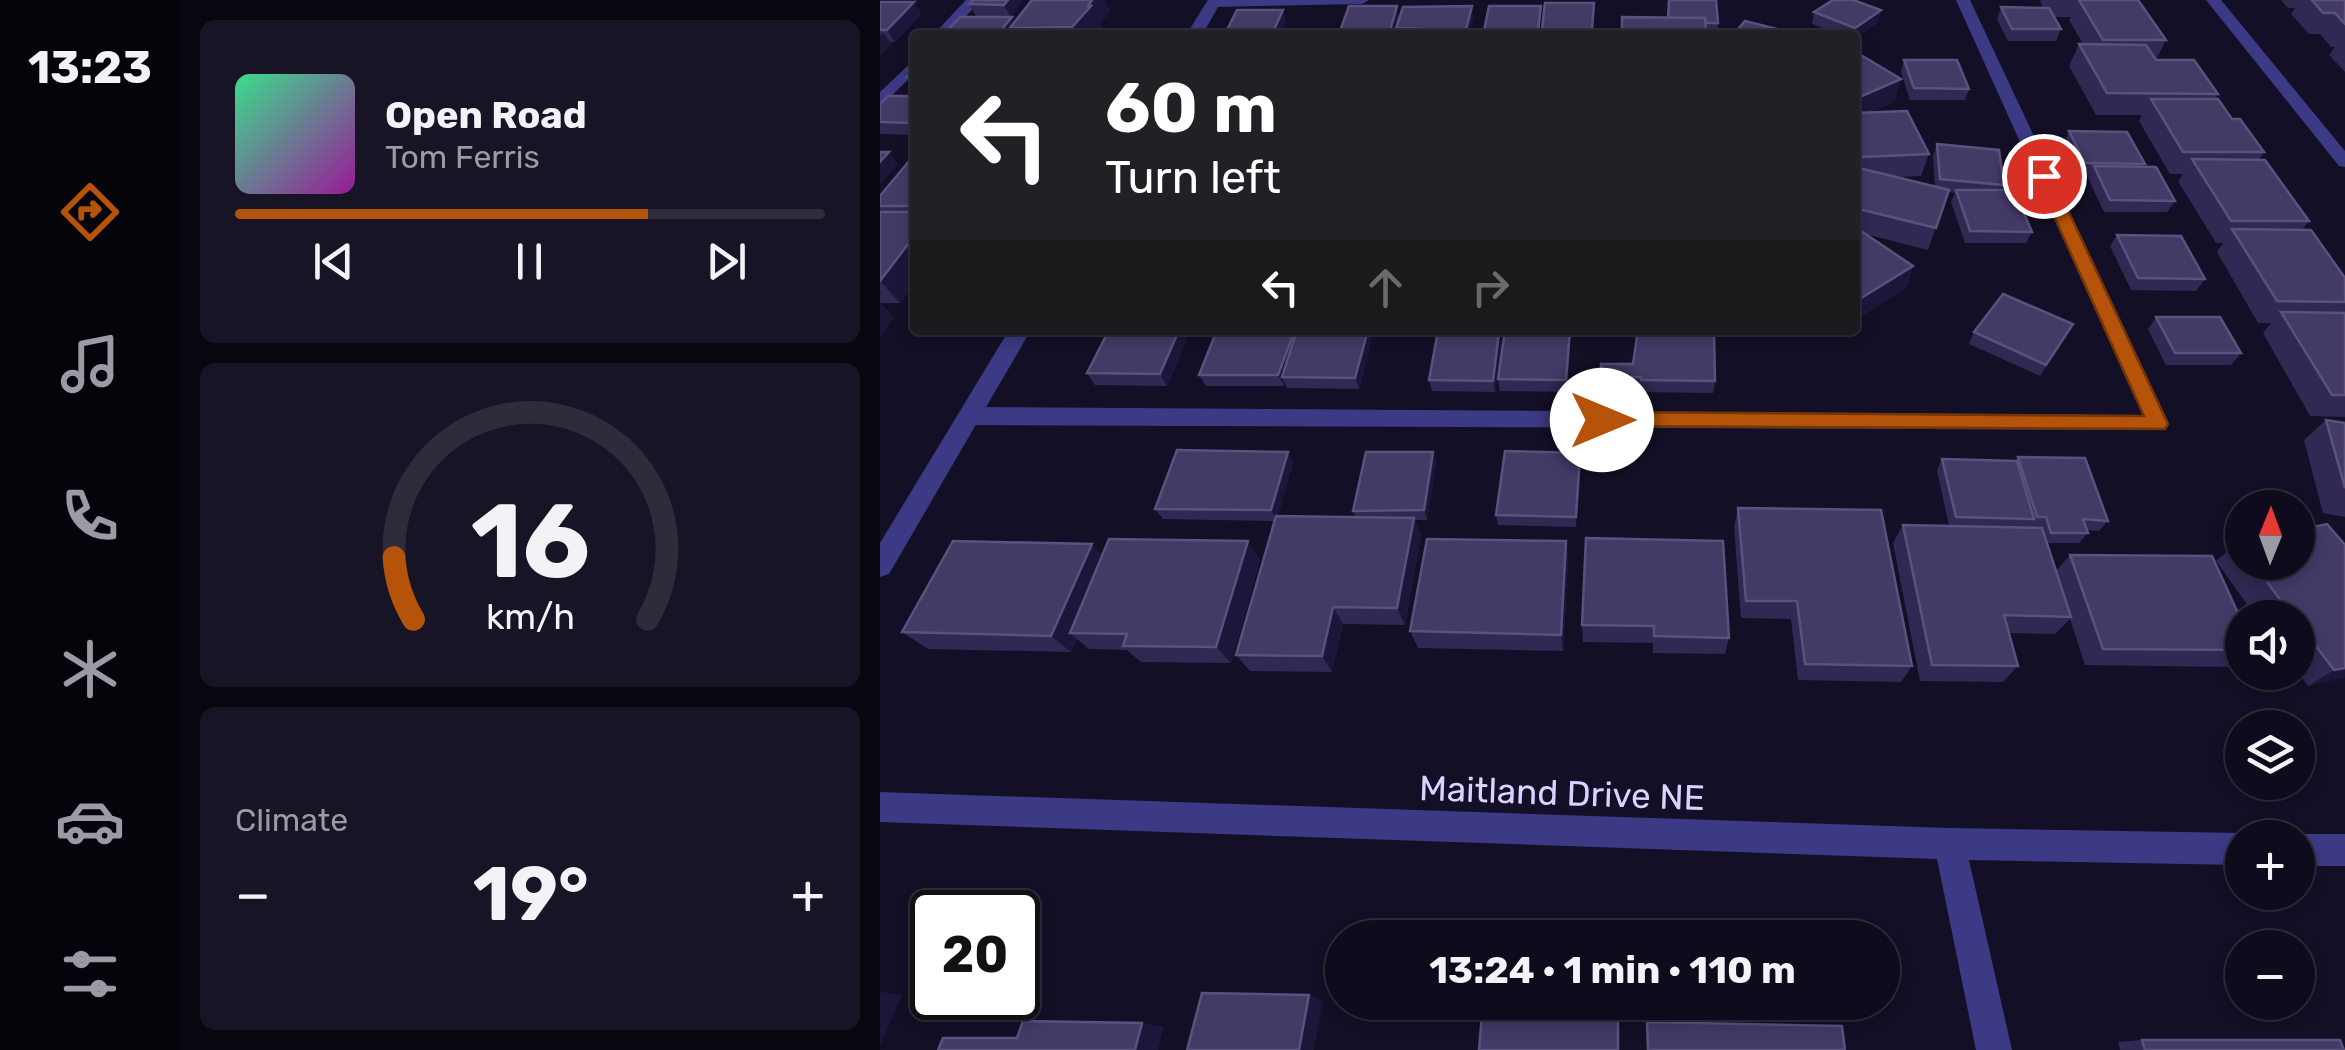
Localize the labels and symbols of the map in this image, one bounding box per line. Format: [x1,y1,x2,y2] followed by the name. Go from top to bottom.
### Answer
[2002,134,2087,219] pin
[1550,368,1654,472] position arrow
[2225,490,2315,580] north arrow
[1418,767,1706,819] street label: Maitland Drive NE
[910,890,1040,1020] speed limit sign: 20

